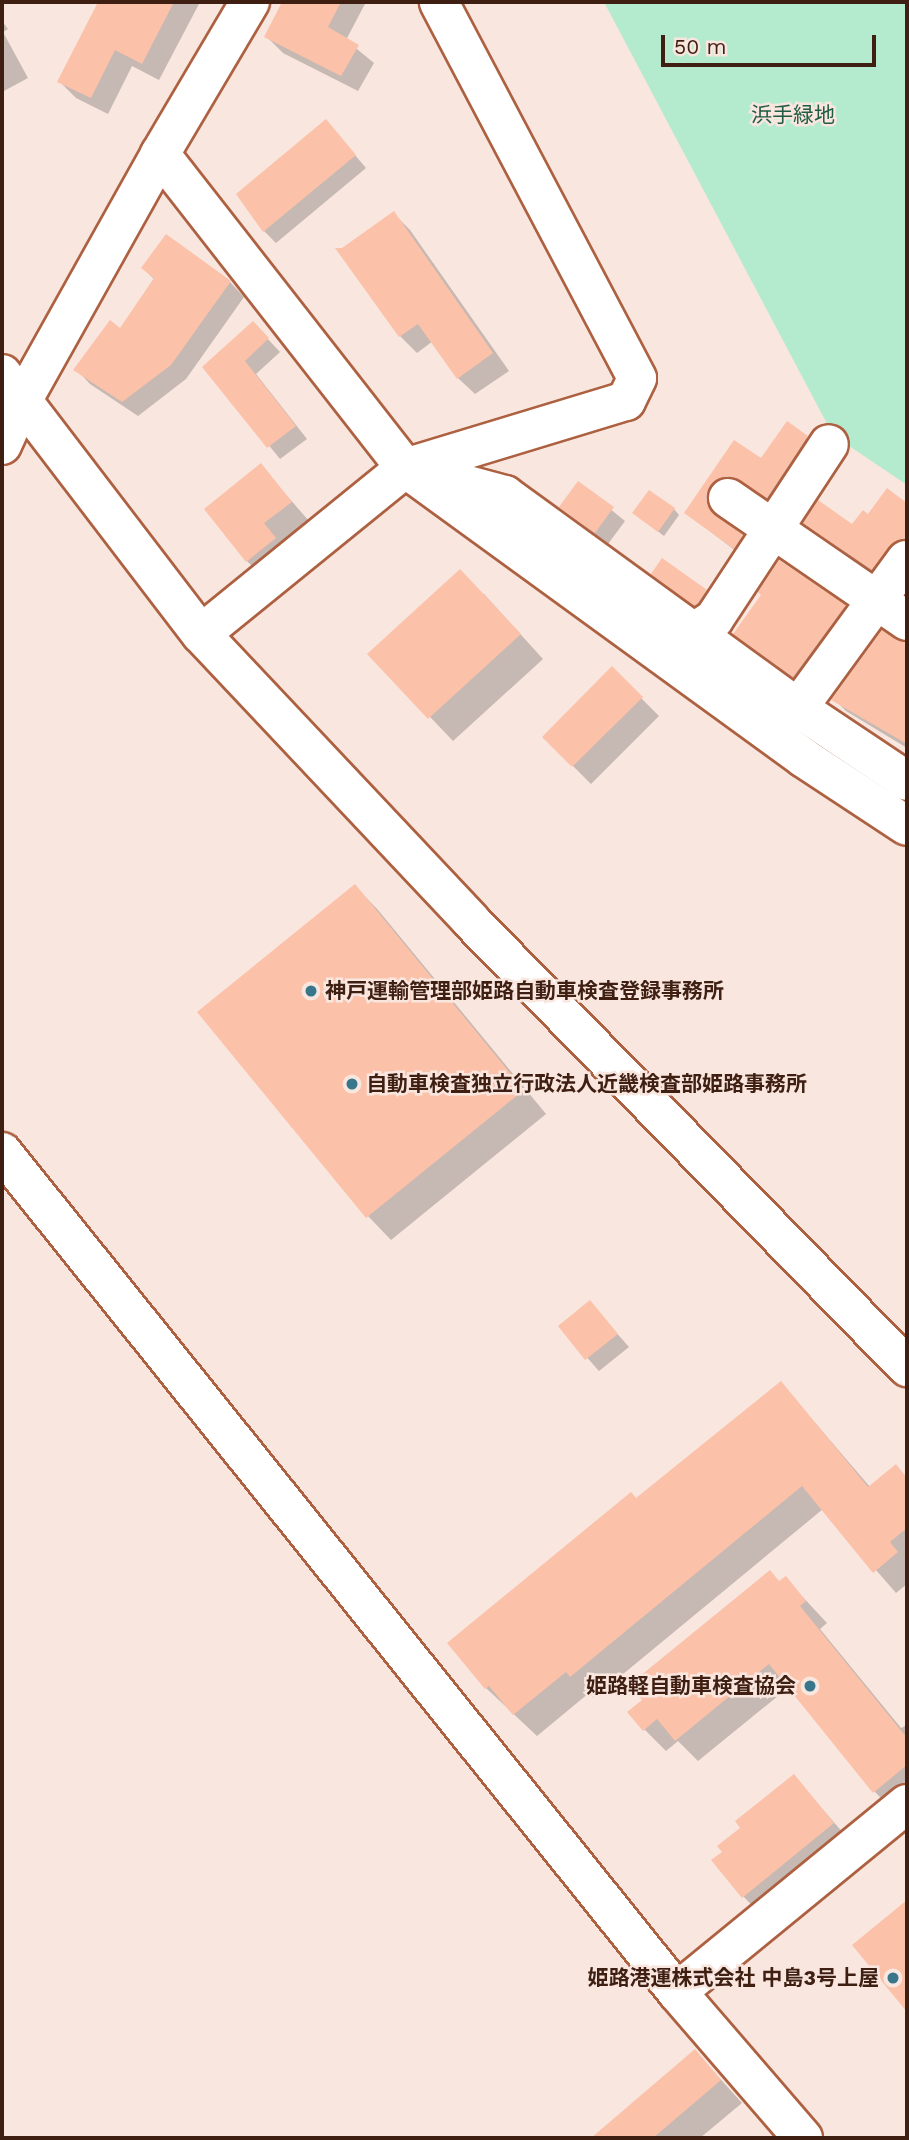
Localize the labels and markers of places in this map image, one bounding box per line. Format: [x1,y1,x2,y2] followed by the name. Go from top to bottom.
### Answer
[325,978,724,1004] place label: 神戸運輸管理部姫路自動車検査登録事務所
[303,983,319,999] marker: 神戸運輸管理部姫路自動車検査登録事務所
[366,1071,807,1097] place label: 自動車検査独立行政法人近畿検査部姫路事務所
[344,1076,360,1092] marker: 自動車検査独立行政法人近畿検査部姫路事務所
[586,1673,796,1699] place label: 姫路軽自動車検査協会
[802,1678,818,1694] marker: 姫路軽自動車検査協会
[588,1965,879,1991] place label: 姫路港運株式会社 中島3号上屋
[885,1970,901,1986] marker: 姫路港運株式会社 中島3号上屋

